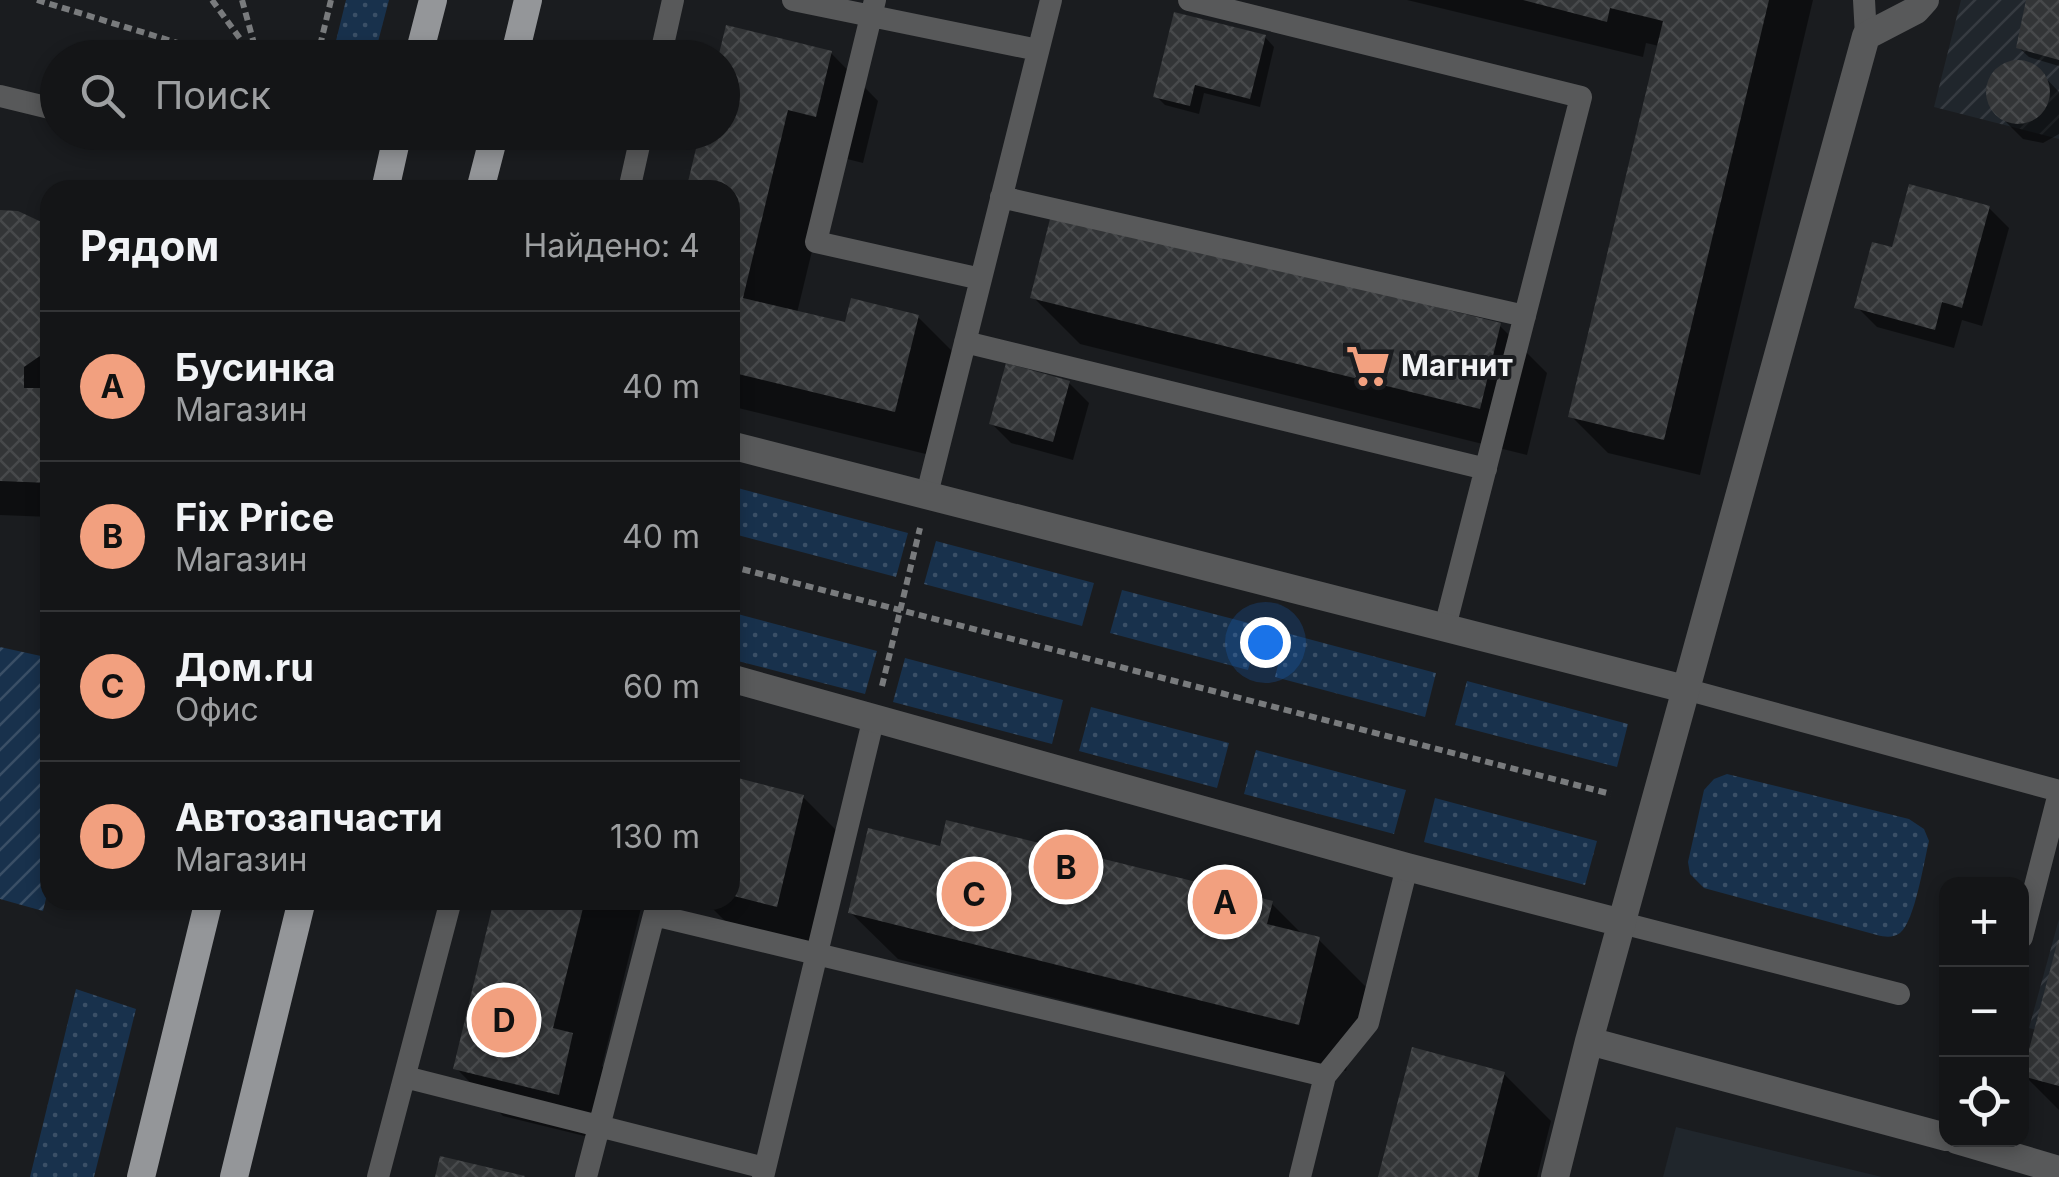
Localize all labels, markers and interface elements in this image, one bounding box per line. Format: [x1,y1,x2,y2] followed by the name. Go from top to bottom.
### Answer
[40,40,740,150] search box
[75,68,130,123] icon: search
[155,72,271,118] text: Поиск
[80,220,219,271] text: Рядом
[524,226,700,265] text: Найдено: 4
[1344,342,1392,390] supermarket icon: Магнит
[175,344,336,390] text: Бусинка
[1401,347,1513,383] place label: Магнит
[101,367,124,406] text: A
[622,367,700,406] text: 40 m
[175,390,307,429] text: Магазин
[175,494,334,540] text: Fix Price
[102,517,123,556] text: B
[622,517,700,556] text: 40 m
[175,540,307,579] text: Магазин
[1240,617,1291,668] your location
[175,644,314,690] text: Дом.ru
[101,667,124,706] text: C
[623,667,700,706] text: 60 m
[175,690,259,729] text: Офис
[175,794,443,840] text: Автозапчасти
[101,817,124,856] text: D
[610,817,700,856] text: 130 m
[1034,830,1098,904] pin: B
[175,840,307,879] text: Магазин
[942,856,1006,932] pin: C
[1192,864,1258,940] pin: A
[1939,877,2029,1147] map controls
[1939,877,2029,967] button: +
[1939,967,2029,1057] button: −
[472,982,536,1058] pin: D
[1939,1057,2029,1147] button: locate

